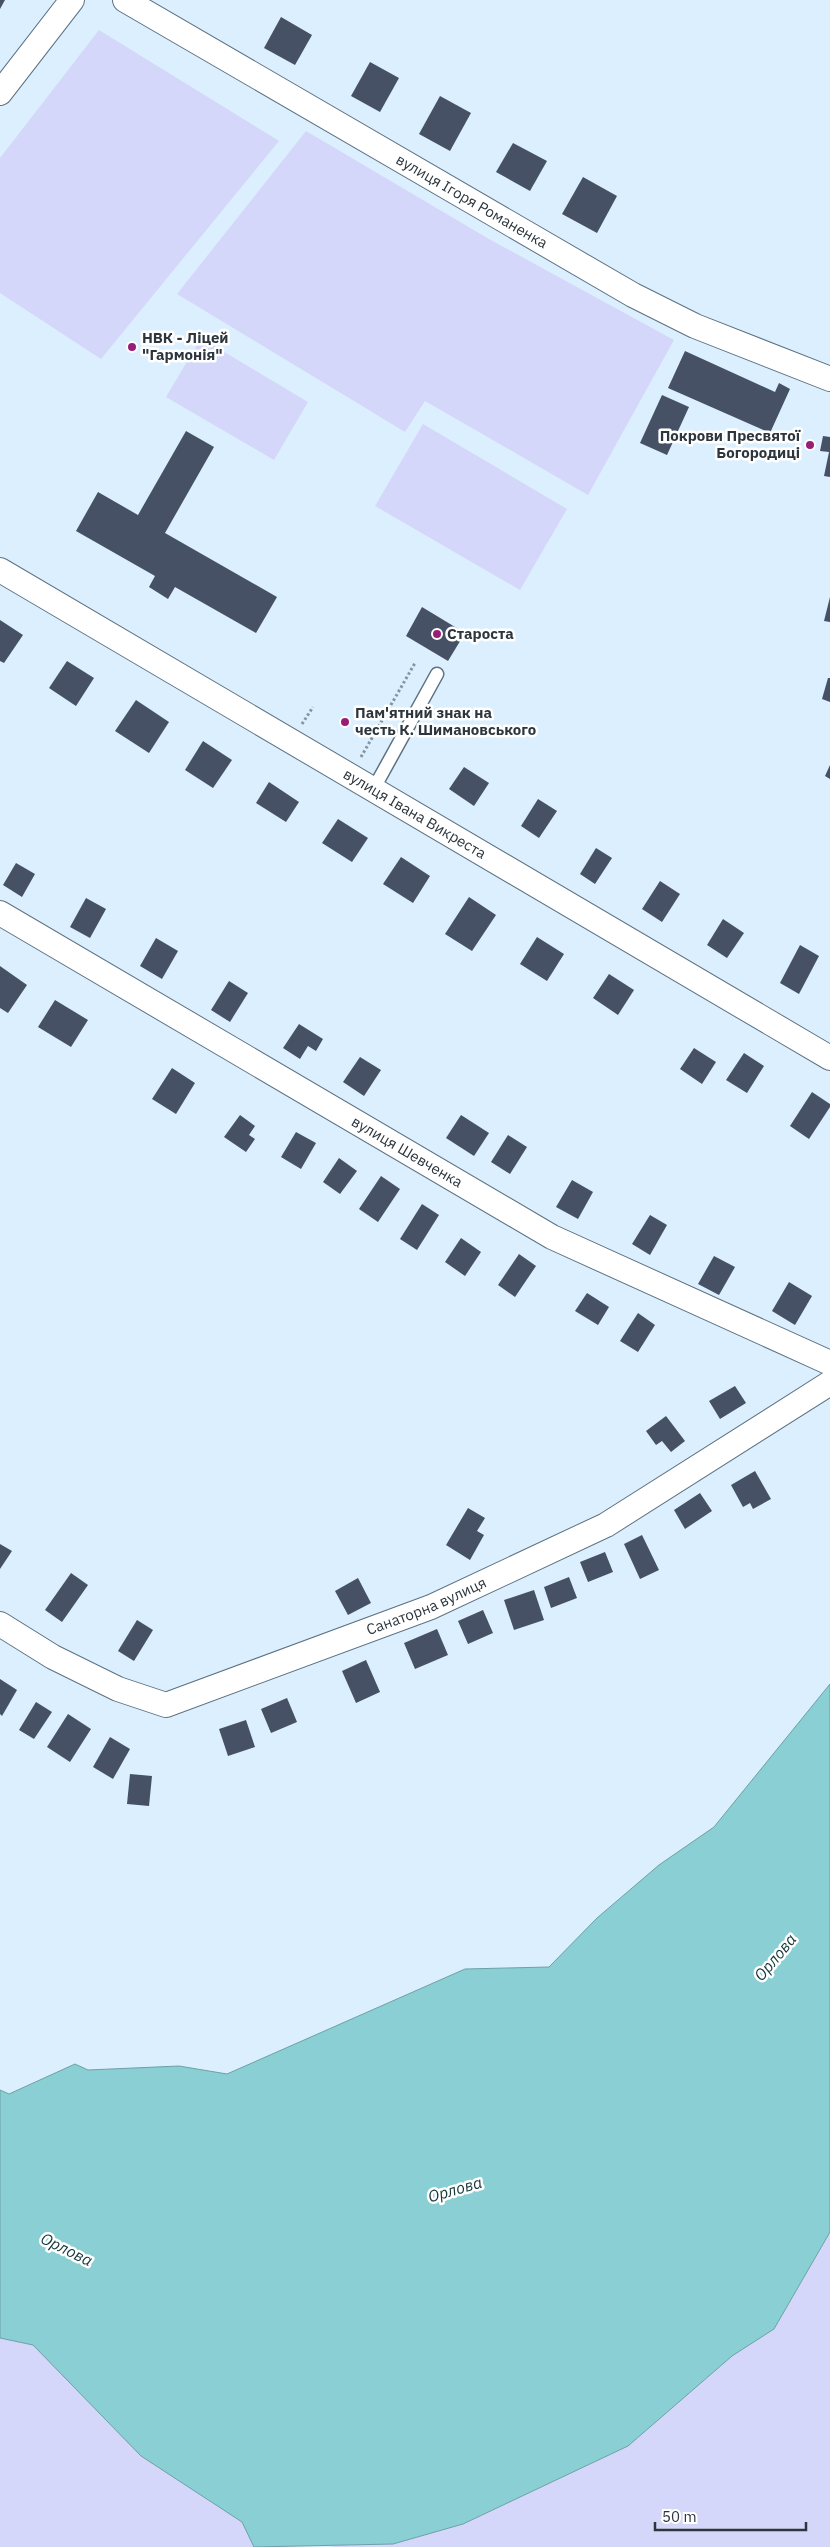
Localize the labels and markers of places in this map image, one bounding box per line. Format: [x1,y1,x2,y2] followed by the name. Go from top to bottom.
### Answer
[142,328,229,364] place label: НВК - Ліцей "Гармонія"
[126,341,138,353] marker: НВК - Ліцей "Гармонія"
[660,426,801,462] place label: Покрови Пресвятої Богородиці
[804,439,816,451] marker: Покрови Пресвятої Богородиці
[447,624,514,643] place label: Староста
[431,628,443,640] marker: Староста
[355,703,536,739] place label: Пам'ятний знак на честь К. Шимановського
[339,716,351,728] marker: Пам'ятний знак на честь К. Шимановського

